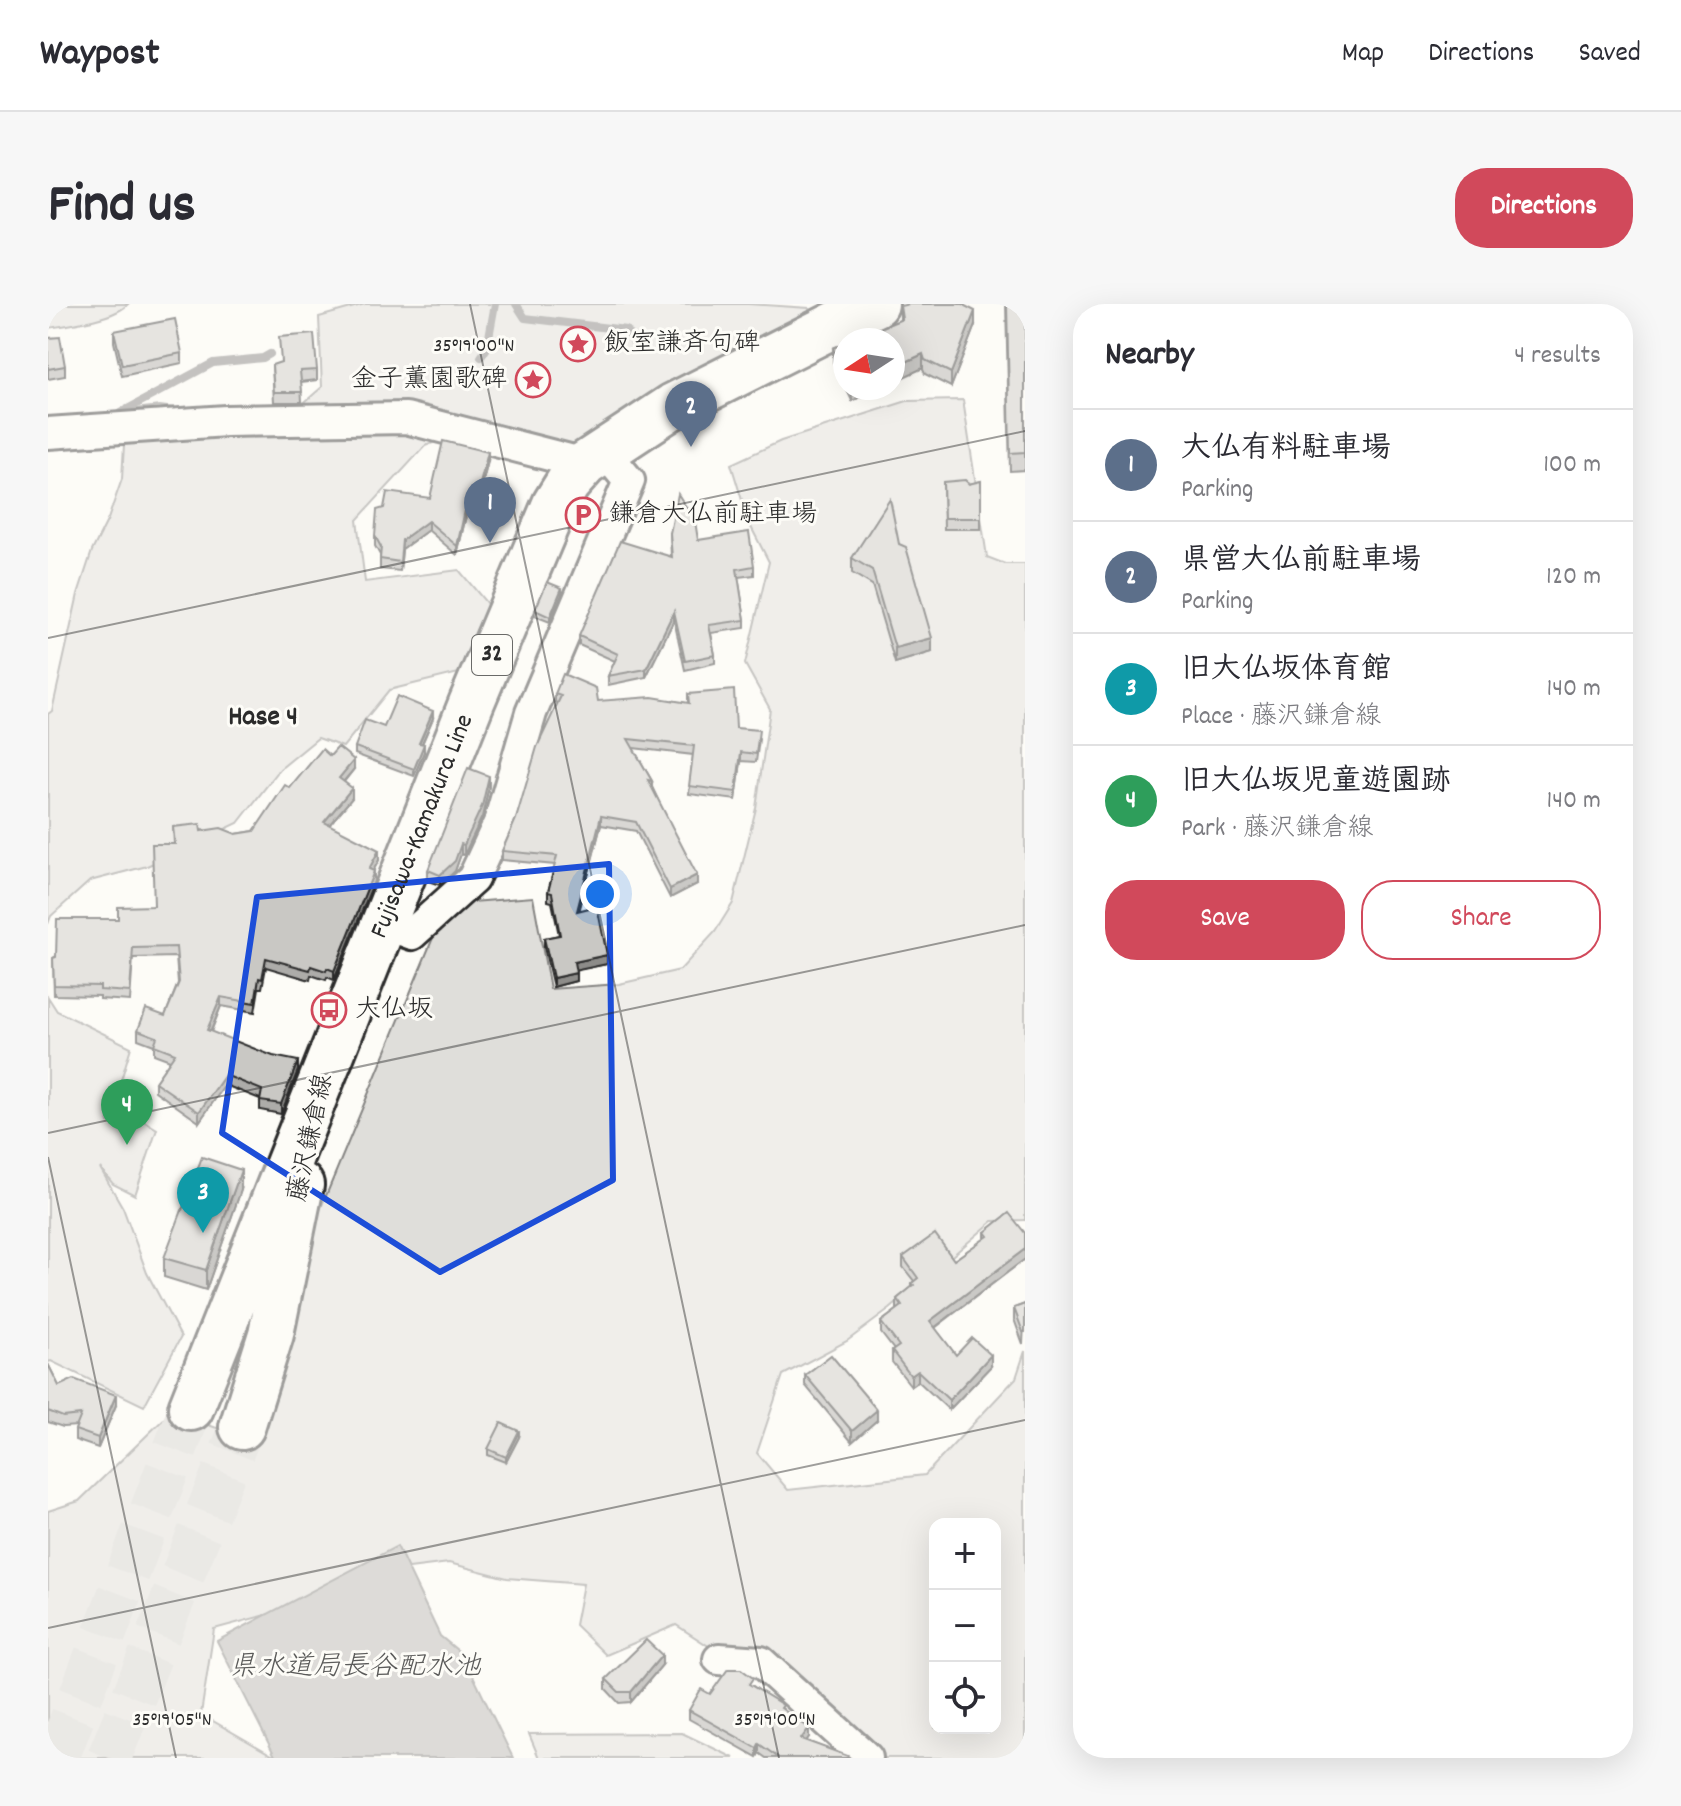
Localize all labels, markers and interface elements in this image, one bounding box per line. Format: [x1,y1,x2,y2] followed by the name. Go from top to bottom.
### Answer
[40,28,159,83] text: Waypost
[1342,35,1384,75] text: Map
[1428,35,1534,75] text: Directions
[1578,35,1641,75] text: Saved
[48,168,196,248] text: Find us
[1455,168,1633,248] button: Directions
[559,325,597,363] place icon: 飯室謙斉句碑
[604,326,760,363] place label: 飯室謙斉句碑
[833,328,905,400] north arrow
[1105,332,1194,381] text: Nearby
[434,333,514,361] text: 35°19'00"N
[1514,338,1601,375] text: 4 results
[514,361,552,399] place icon: 金子薫園歌碑
[351,362,507,399] place label: 金子薫園歌碑
[665,381,717,447] pin: 2
[1181,429,1391,472] text: 大仏有料駐車場
[1128,447,1134,484] text: 1
[1543,447,1601,484] text: 100 m
[1181,472,1253,509] text: Parking
[464,477,516,543] pin: 1
[564,496,602,534] parking icon: 鎌倉大仏前駐車場
[609,497,817,534] place label: 鎌倉大仏前駐車場
[1181,541,1421,584] text: 県営大仏前駐車場
[1125,559,1137,596] text: 2
[1546,559,1601,596] text: 120 m
[1181,584,1253,621] text: Parking
[472,635,512,675] road number: 32
[1181,650,1391,693] text: 旧大仏坂体育館
[1125,671,1137,708] text: 3
[1547,671,1601,708] text: 140 m
[228,699,298,739] district label: Hase 4
[1181,699,1381,736] text: Place · 藤沢鎌倉線
[361,709,484,944] street label: Fujisawa-Kamakura Line
[1181,762,1451,805] text: 旧大仏坂児童遊園跡
[1126,783,1136,820] text: 4
[1547,783,1601,820] text: 140 m
[1181,811,1373,848] text: Park · 藤沢鎌倉線
[580,874,620,914] your location
[1105,880,1345,960] button: Save
[1361,880,1601,960] button: Share
[310,991,348,1029] bus stop icon: 大仏坂
[355,992,433,1029] place label: 大仏坂
[280,1071,344,1205] street label: 藤沢鎌倉線
[101,1079,153,1145] pin: 4
[177,1167,229,1233] pin: 3
[929,1518,1001,1734] map controls
[929,1518,1001,1590] button: +
[929,1590,1001,1662] button: −
[229,1649,482,1689] water label: 県水道局長谷配水池
[929,1662,1001,1734] button: locate
[132,1707,212,1735] text: 35°19'05"N
[735,1707,815,1735] text: 35°19'00"N

